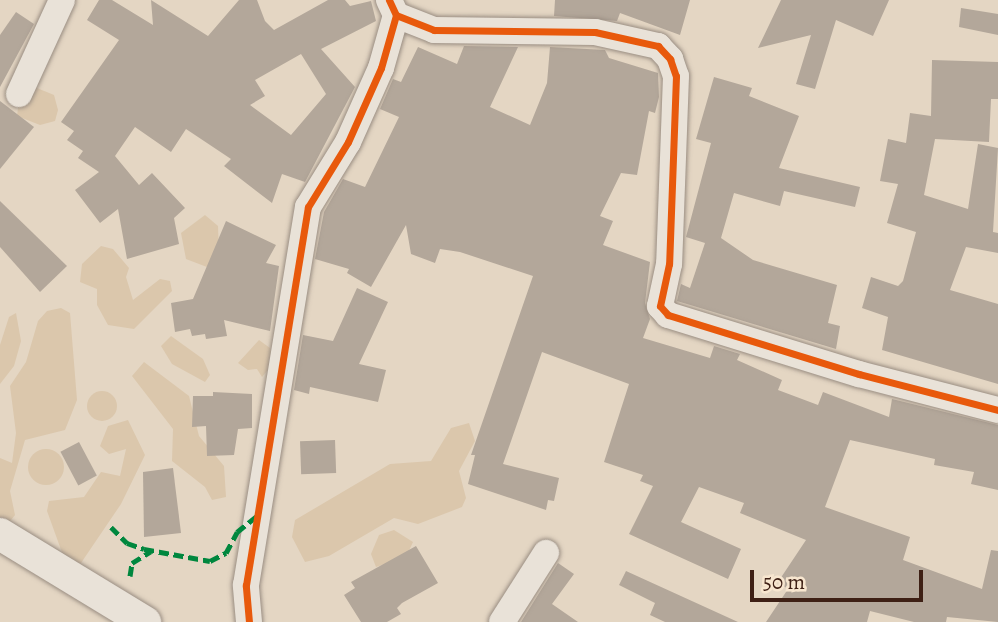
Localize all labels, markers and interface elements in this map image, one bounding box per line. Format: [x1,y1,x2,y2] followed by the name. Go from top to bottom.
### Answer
[753,556,926,600] scale bar
[763,568,805,596] text: 50 m

